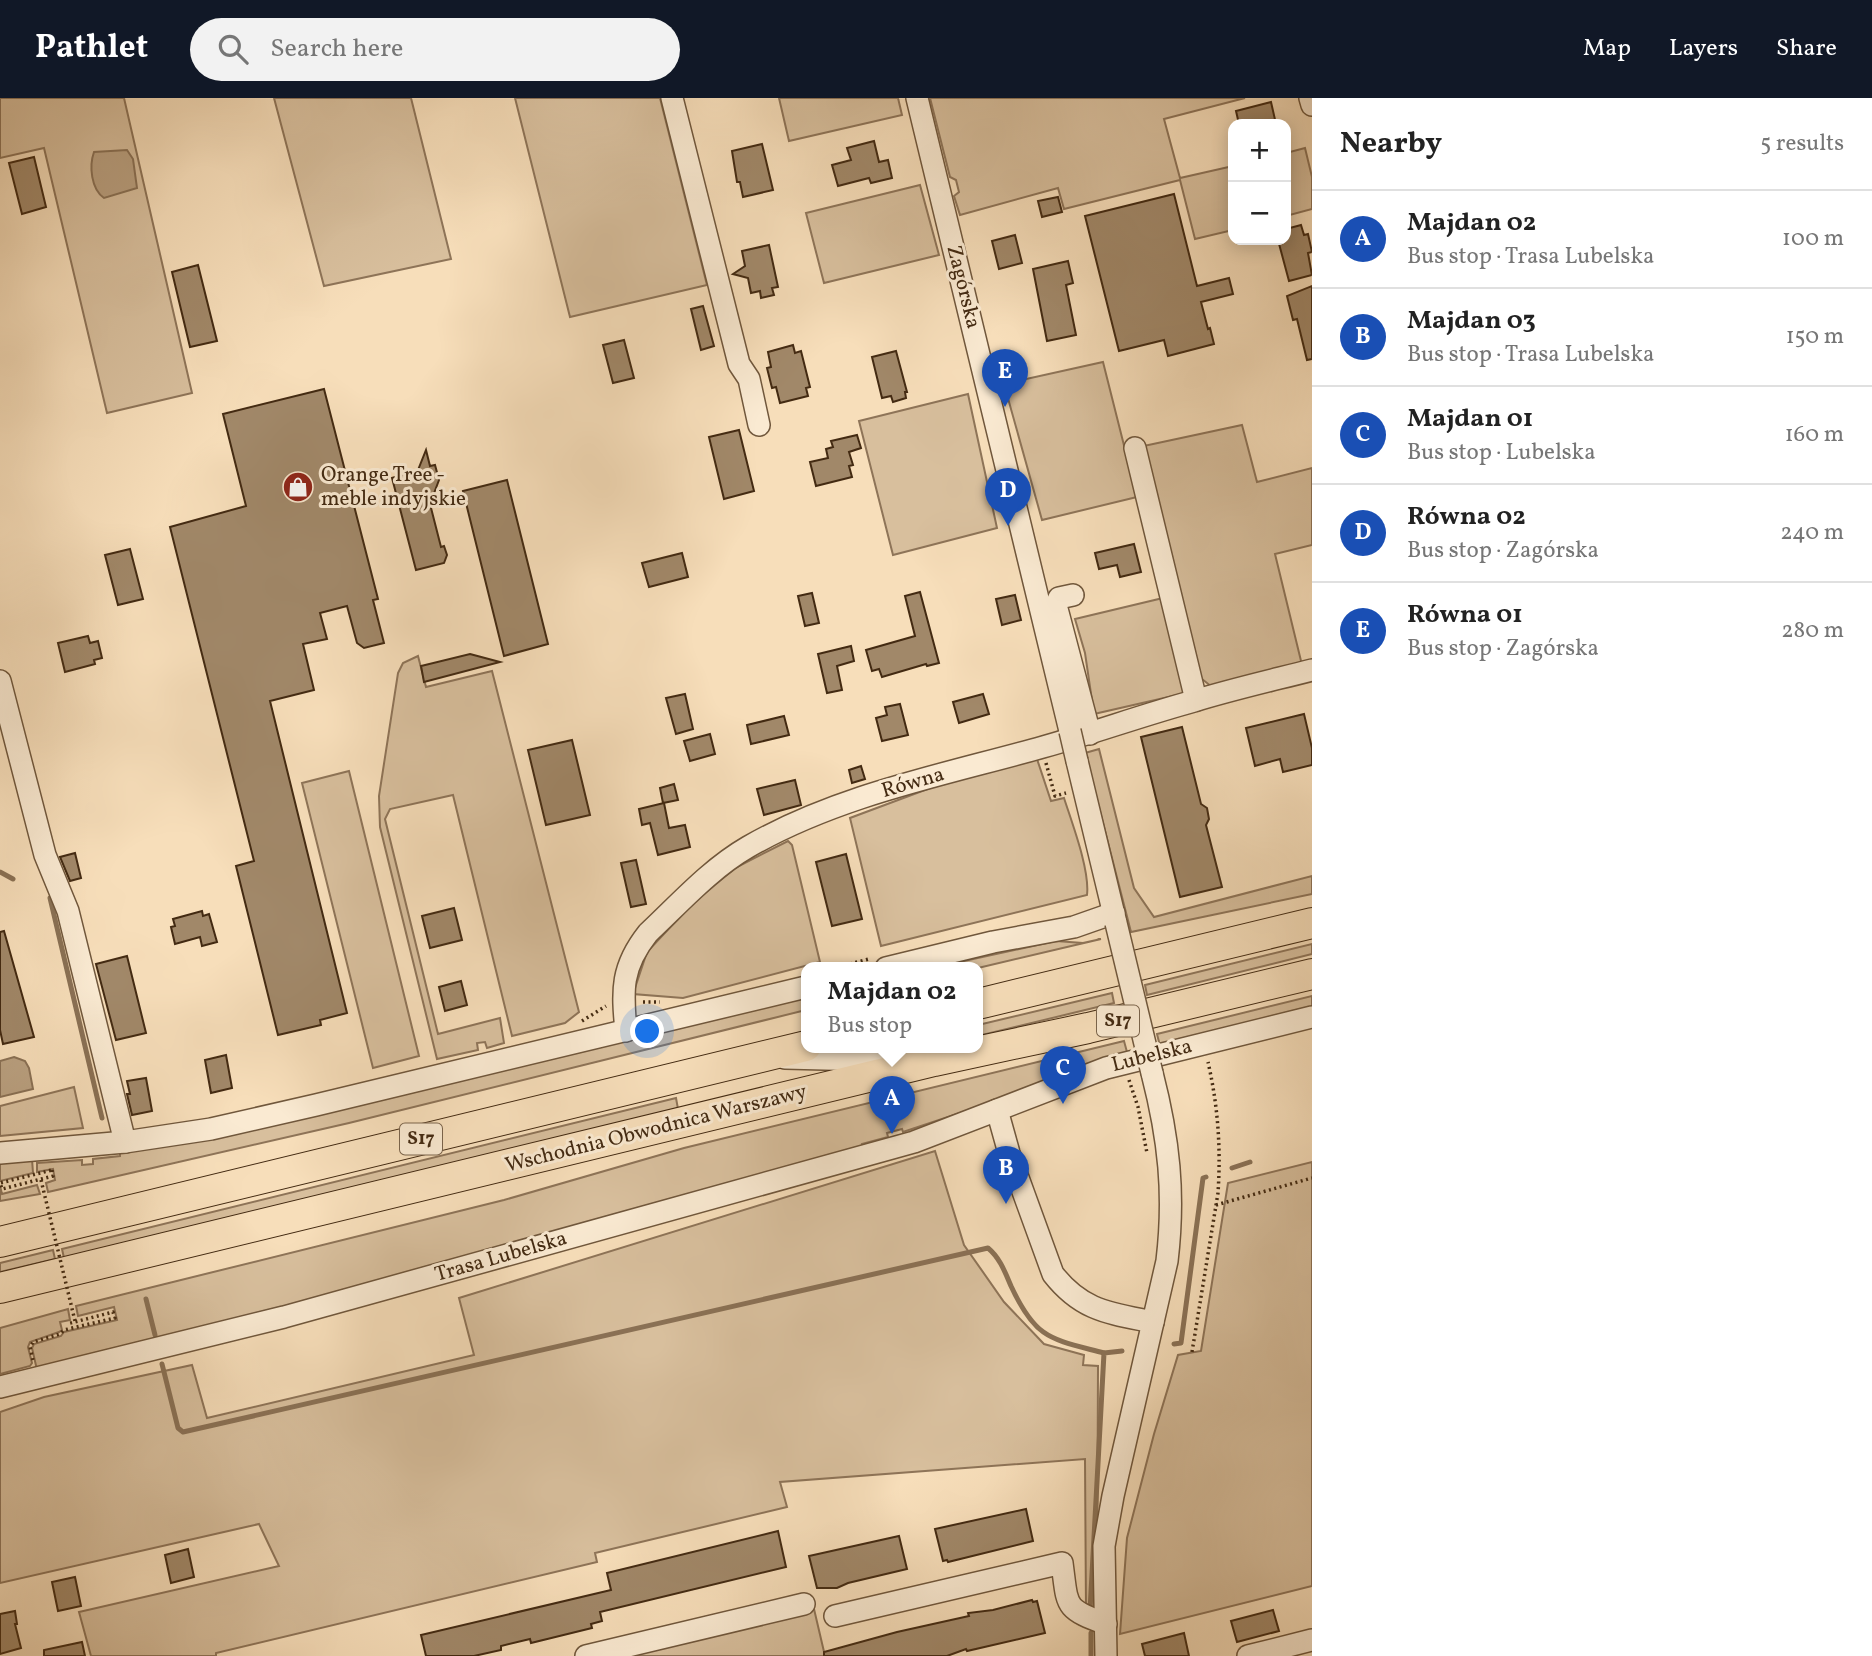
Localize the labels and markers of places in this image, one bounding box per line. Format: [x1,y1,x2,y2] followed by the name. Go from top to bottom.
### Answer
[982,349,1028,407] pin: E
[321,461,466,514] place label: Orange Tree - meble indyjskie
[985,468,1031,526] pin: D
[281,470,315,504] shop icon: Orange Tree - meble indyjskie
[1040,1046,1086,1104] pin: C
[869,1076,915,1134] pin: A
[983,1146,1029,1204] pin: B

